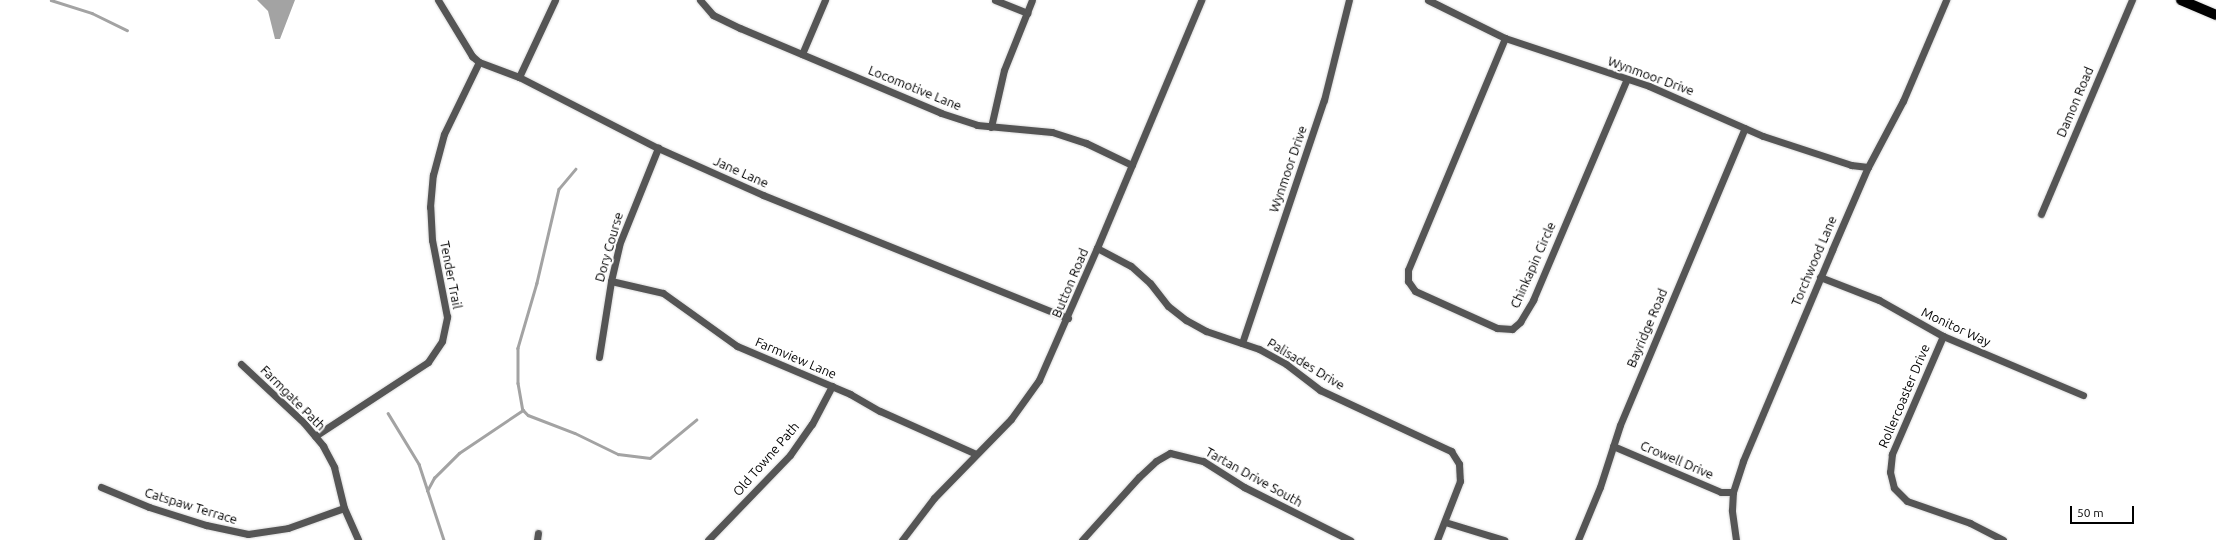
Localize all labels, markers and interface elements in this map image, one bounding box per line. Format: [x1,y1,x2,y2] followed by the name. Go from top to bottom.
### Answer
[1606,53,1696,99] street label: Wynmoor Drive
[866,62,964,114] street label: Locomotive Lane
[2053,64,2097,140] street label: Damon Road
[1266,124,1310,214] street label: Wynmoor Drive
[711,153,771,191] street label: Jane Lane
[592,210,626,284] street label: Dory Course
[1788,214,1840,308] street label: Torchwood Lane
[1507,219,1559,311] street label: Chinkapin Circle
[437,240,465,310] street label: Tender Trail
[1048,246,1092,320] street label: Button Road
[1623,286,1671,370] street label: Bayridge Road
[1919,304,1993,350] street label: Monitor Way
[753,334,839,382] street label: Farmview Lane
[1265,335,1347,393] street label: Palisades Drive
[1875,342,1933,450] street label: Rollercoaster Drive
[257,362,329,434] street label: Farmgate Path
[730,419,802,499] street label: Old Towne Path
[1638,438,1716,482] street label: Crowell Drive
[1203,444,1305,510] street label: Tartan Drive South
[143,484,239,528] street label: Catspaw Terrace
[2072,498,2136,524] scale bar
[2077,506,2104,519] text: 50 m

